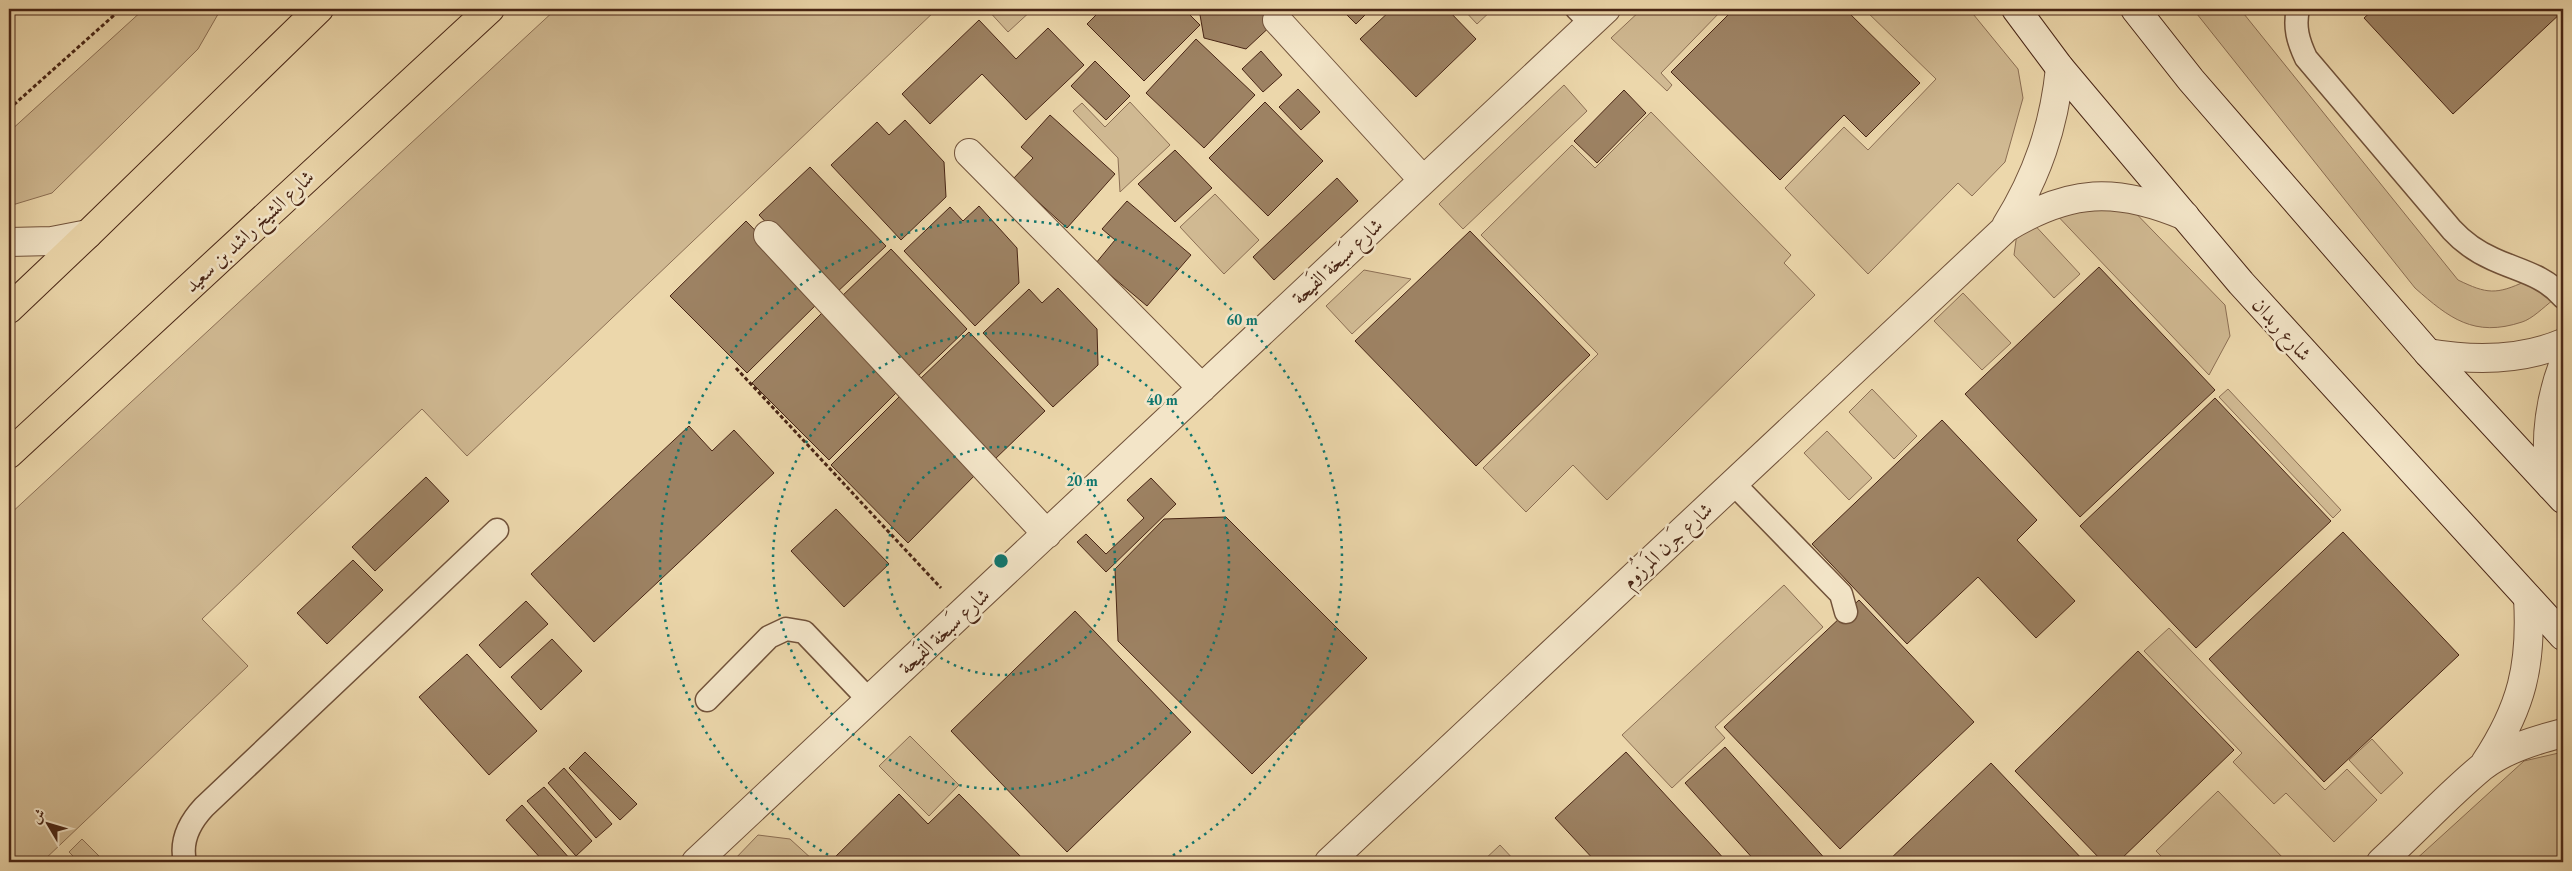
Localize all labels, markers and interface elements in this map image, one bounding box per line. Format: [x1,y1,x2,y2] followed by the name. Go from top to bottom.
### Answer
[178,164,323,302] street label: شارع الشيخ راشد بن سعيد
[1285,211,1392,314] street label: شارع سَبخة الفَيحة
[2243,292,2317,370] street label: شارع ربدان
[1226,310,1258,329] text: 60 m
[1146,390,1178,409] text: 40 m
[1066,471,1098,490] text: 20 m
[1614,494,1721,597] street label: شارع جَرن المَرزُوم
[992,552,1010,570] centre of rings
[892,581,999,684] street label: شارع سَبخة الفَيحة
[22,798,72,848] north arrow
[26,805,49,827] text: ش

